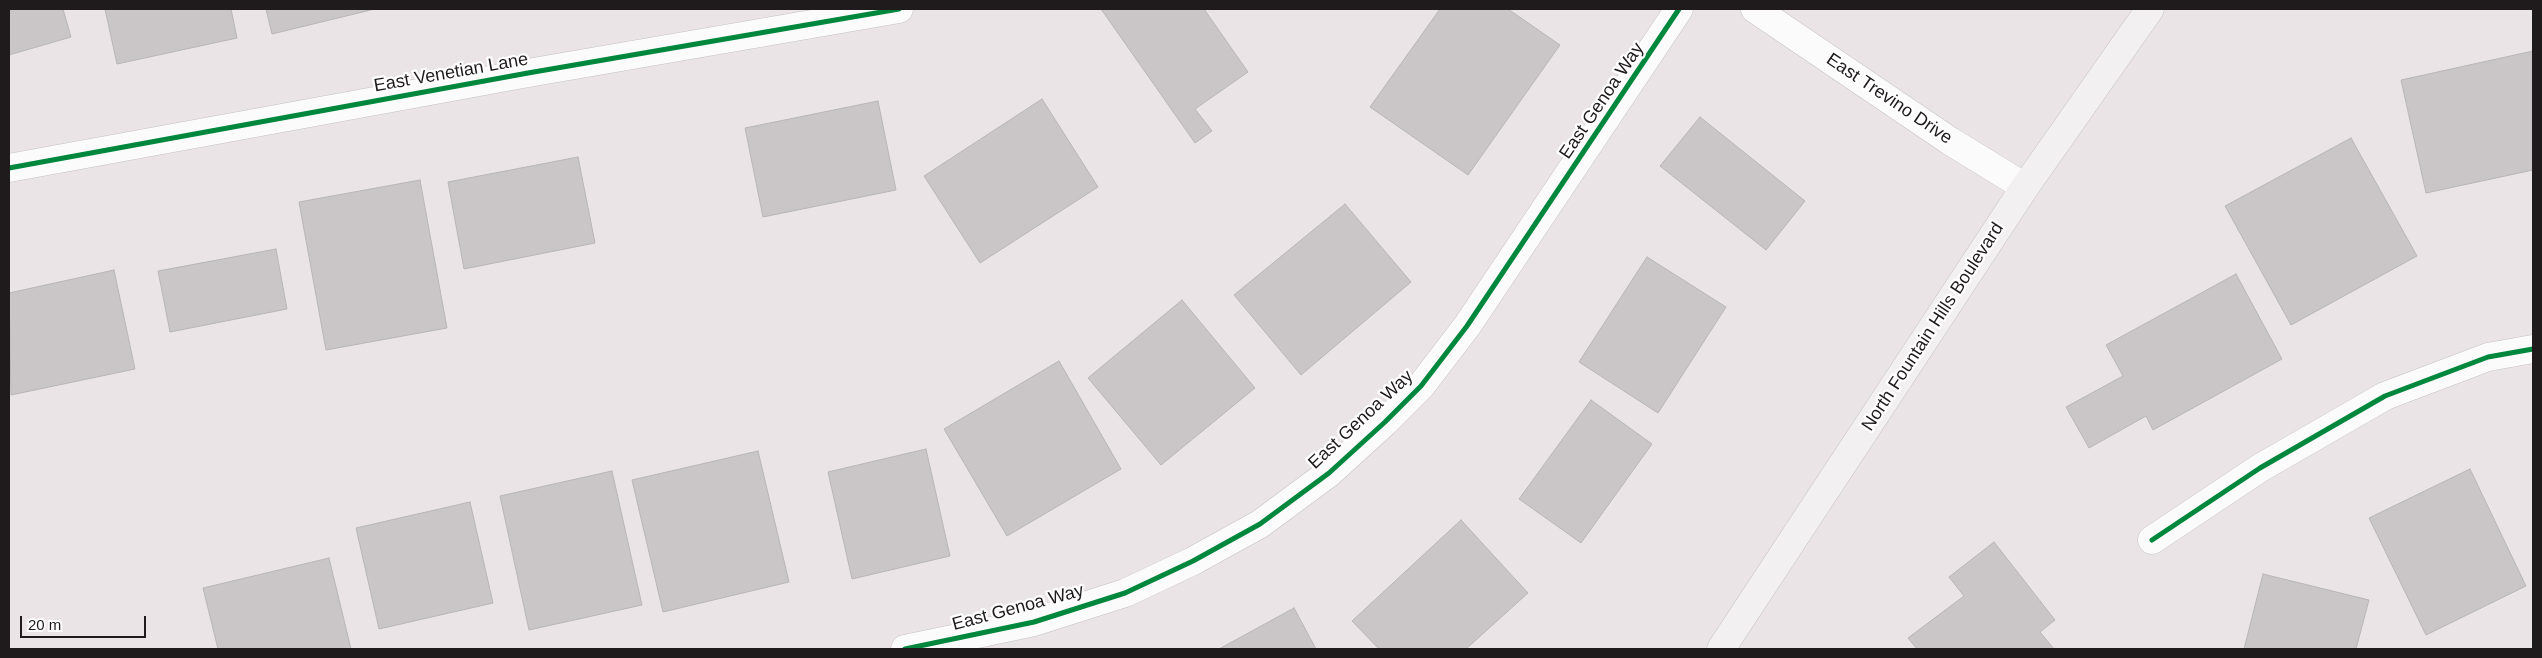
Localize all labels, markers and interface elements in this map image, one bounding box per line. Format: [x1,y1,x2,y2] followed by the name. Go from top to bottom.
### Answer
[1555,39,1649,163] street label: East Genoa Way
[372,49,530,97] street label: East Venetian Lane
[1822,49,1956,149] street label: East Trevino Drive
[1857,219,2009,435] street label: North Fountain Hills Boulevard
[1304,366,1418,474] street label: East Genoa Way
[950,580,1086,636] street label: East Genoa Way
[22,606,149,638] scale bar
[28,616,61,633] text: 20 m

